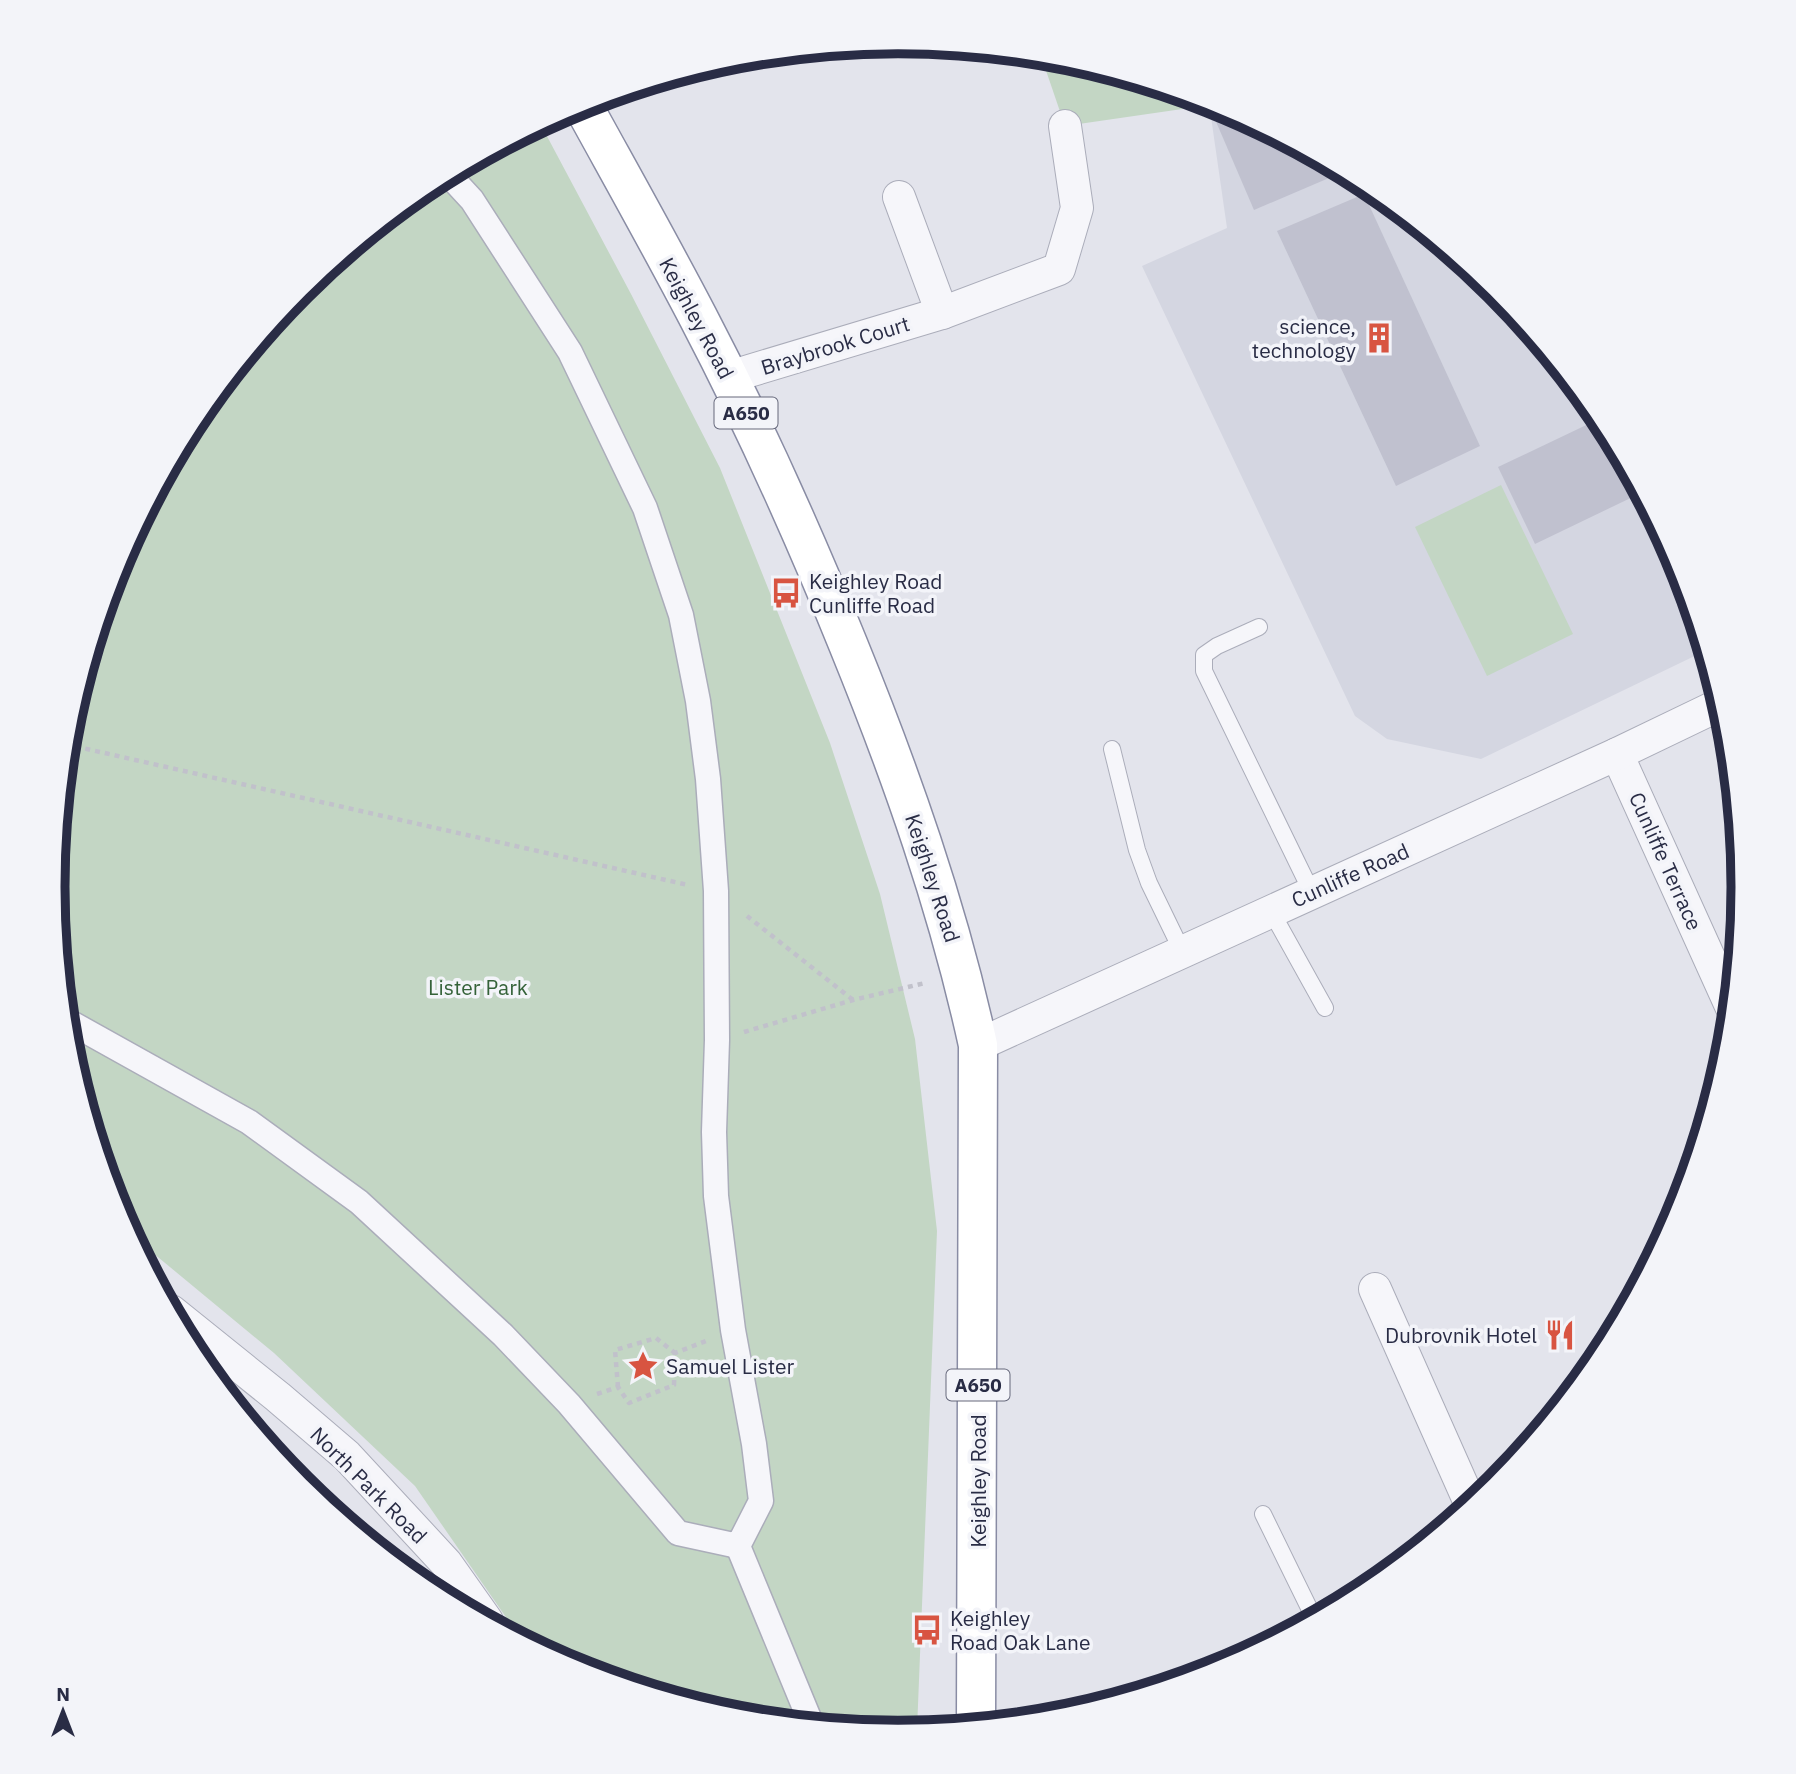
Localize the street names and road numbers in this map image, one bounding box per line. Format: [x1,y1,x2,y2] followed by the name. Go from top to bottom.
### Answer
[653,253,741,383] street label: Keighley Road
[757,309,913,381] street label: Braybrook Court
[714,398,778,428] road number: A650
[1623,787,1709,935] street label: Cunliffe Terrace
[899,810,967,946] street label: Keighley Road
[1287,837,1413,913] street label: Cunliffe Road
[946,1370,1010,1400] road number: A650
[964,1414,992,1548] street label: Keighley Road
[305,1421,433,1549] street label: North Park Road

